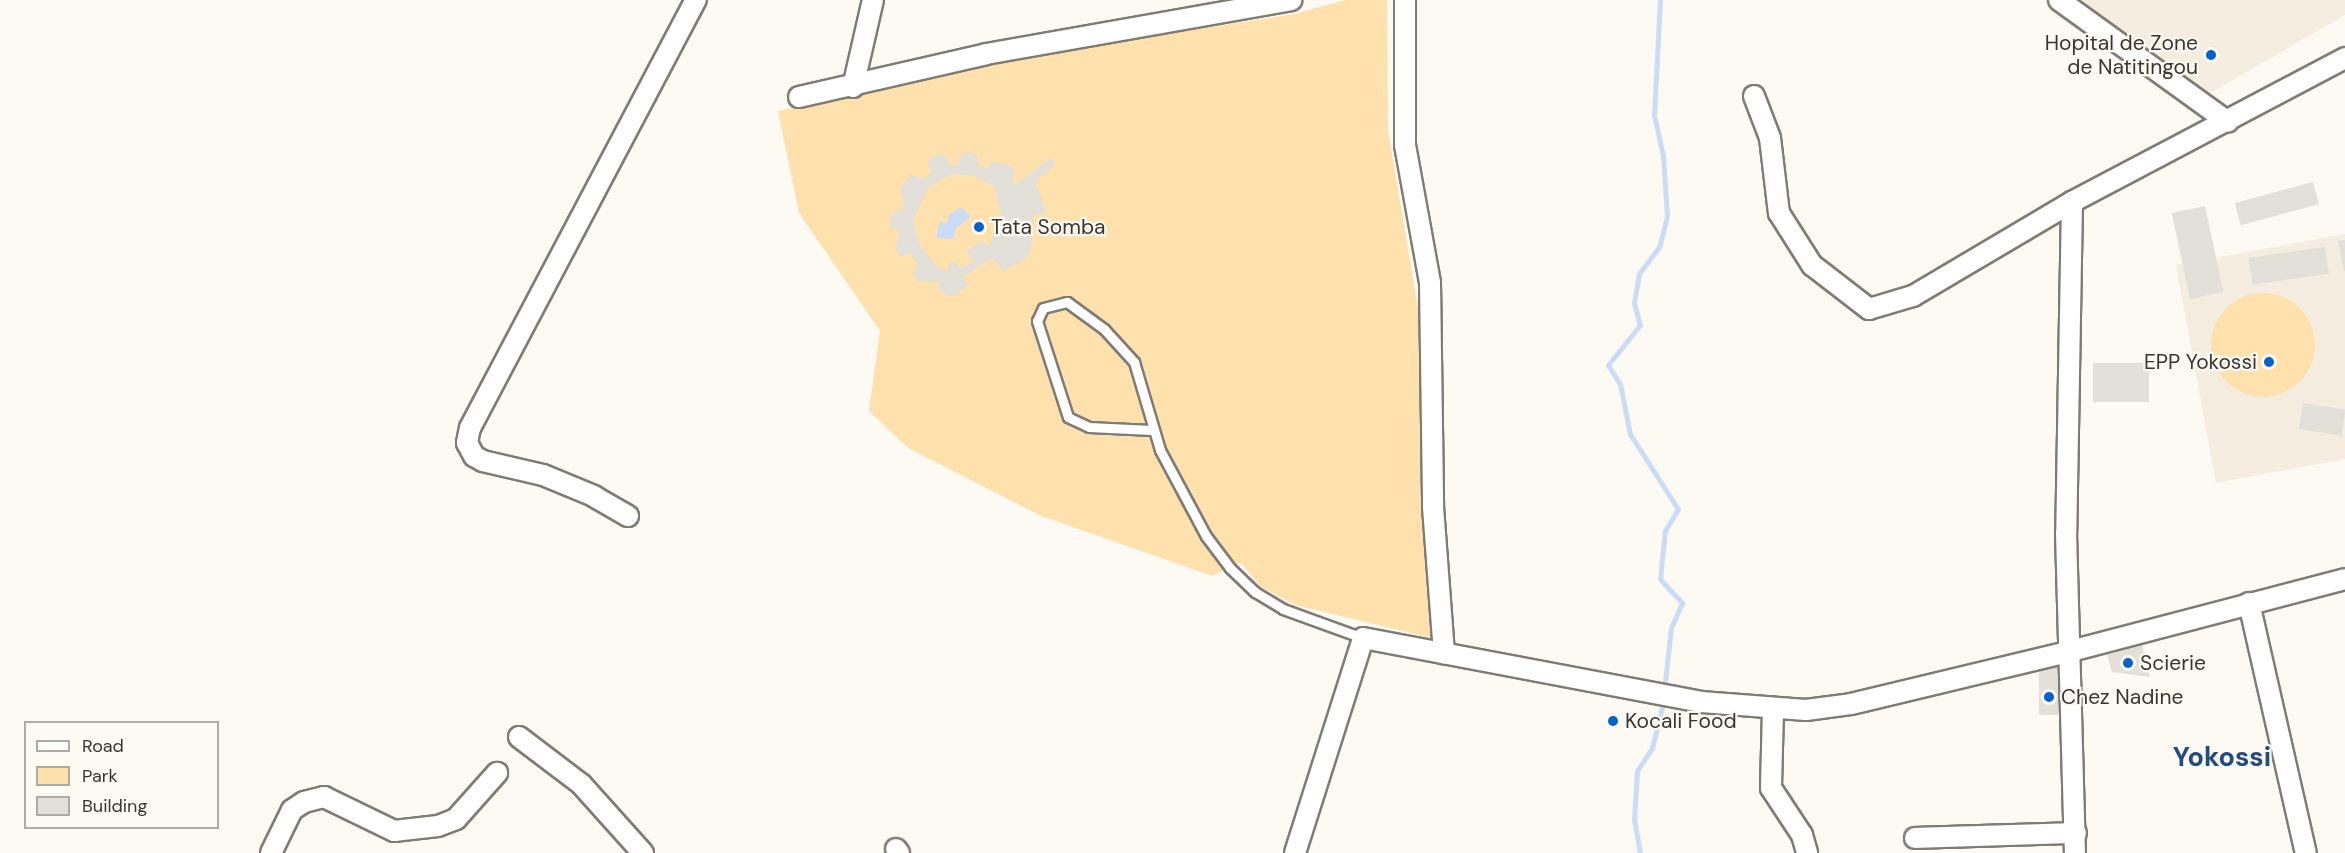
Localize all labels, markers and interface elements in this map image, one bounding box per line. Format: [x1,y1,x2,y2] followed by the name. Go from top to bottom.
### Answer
[2045,30,2198,80] place label: Hopital de Zone de Natitingou
[2202,46,2220,64] marker: Hopital de Zone de Natitingou
[991,214,1106,240] place label: Tata Somba
[972,220,986,234] marker: Tata Somba
[2144,349,2257,375] place label: EPP Yokossi
[2262,355,2276,369] marker: EPP Yokossi
[2140,650,2206,676] place label: Scierie
[2121,656,2135,670] marker: Scierie
[2061,684,2183,710] place label: Chez Nadine
[2042,690,2056,704] marker: Chez Nadine
[1625,708,1737,734] place label: Kocali Food
[1606,714,1620,728] marker: Kocali Food
[24,721,219,829] legend
[82,734,124,758] text: Road
[2173,741,2271,773] district label: Yokossi
[82,764,118,788] text: Park
[82,794,147,818] text: Building

